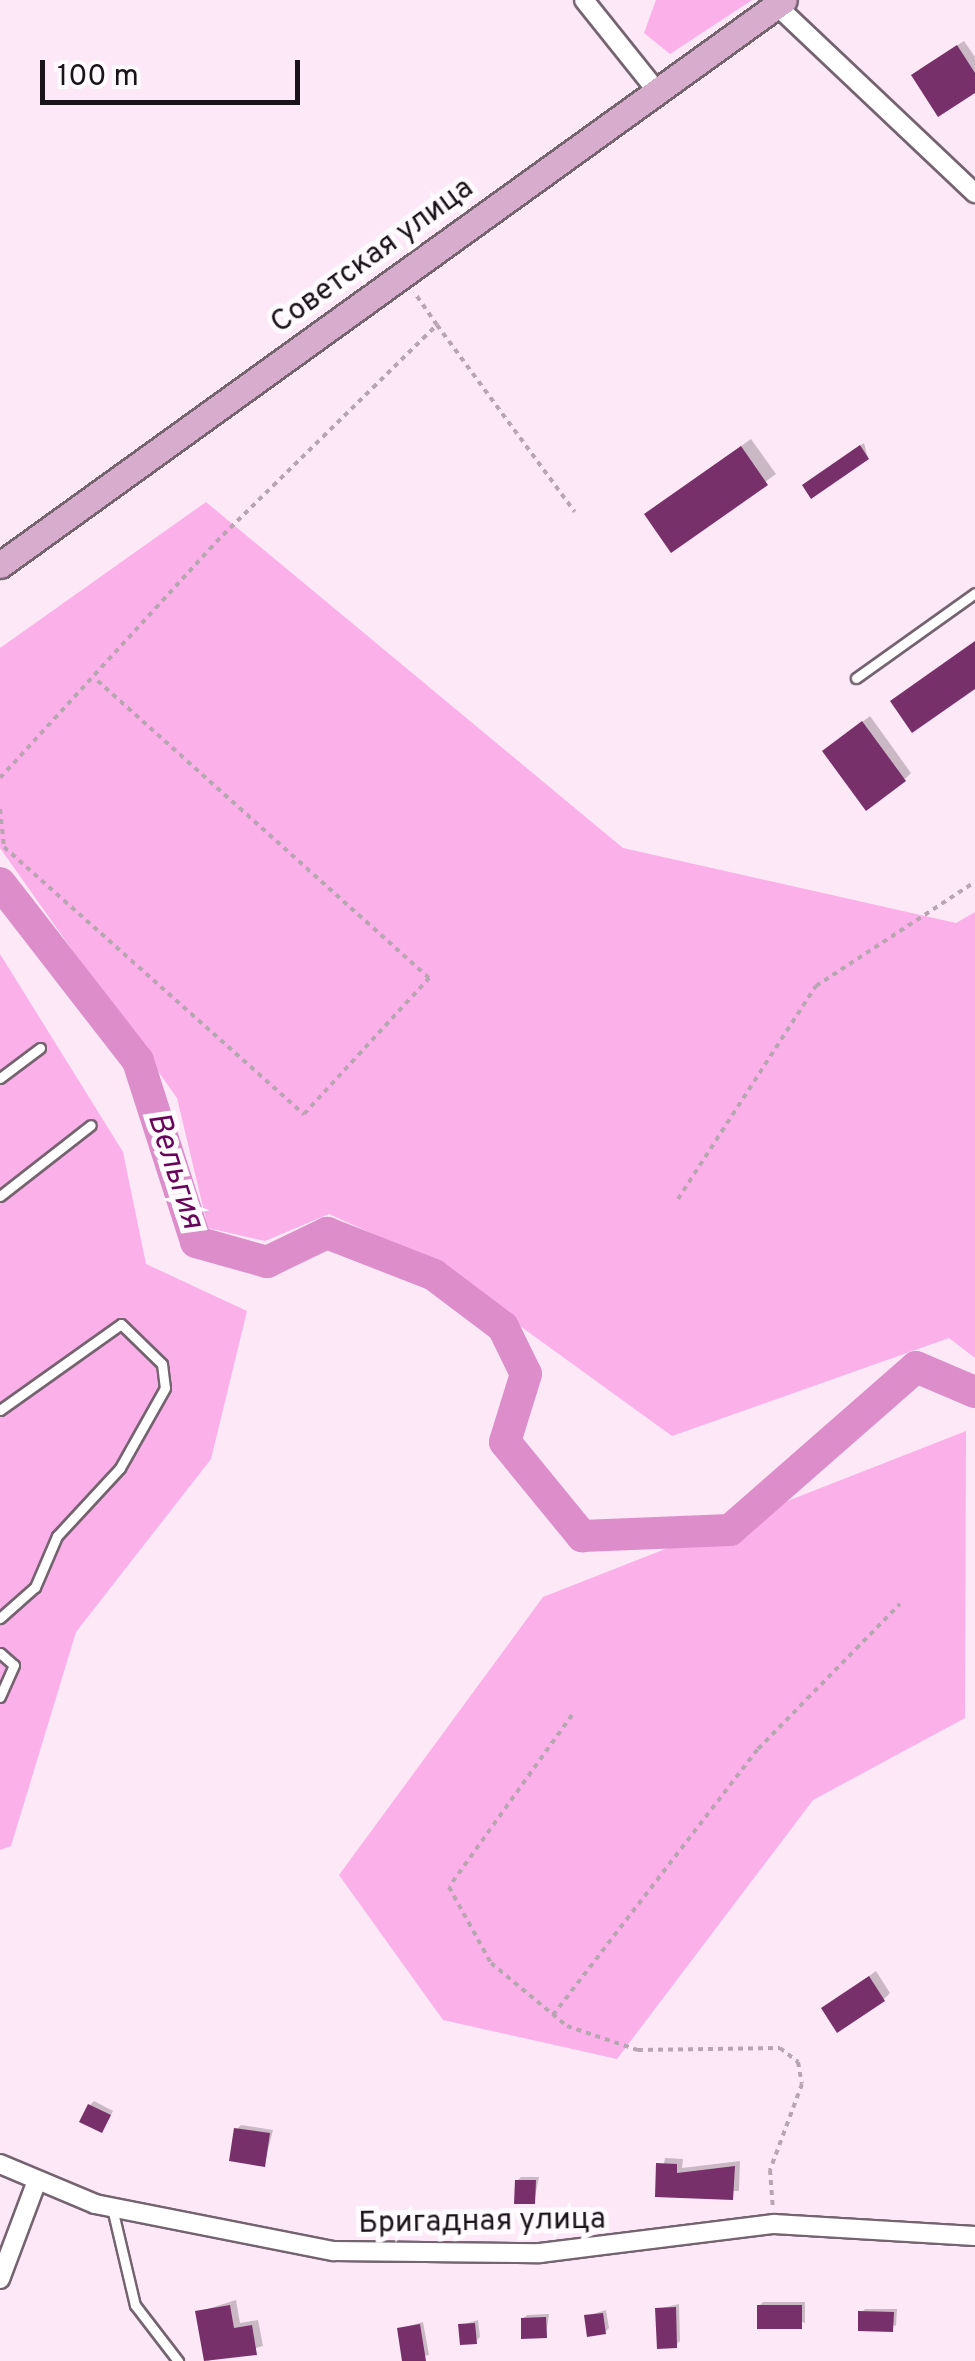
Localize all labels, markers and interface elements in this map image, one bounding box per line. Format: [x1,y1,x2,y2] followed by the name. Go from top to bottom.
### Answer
[45,40,305,102] scale bar
[57,59,139,96] text: 100 m
[265,171,481,343] street label: Советская улица
[137,1108,211,1234] water label: Вельгия
[358,2203,606,2243] street label: Бригадная улица

